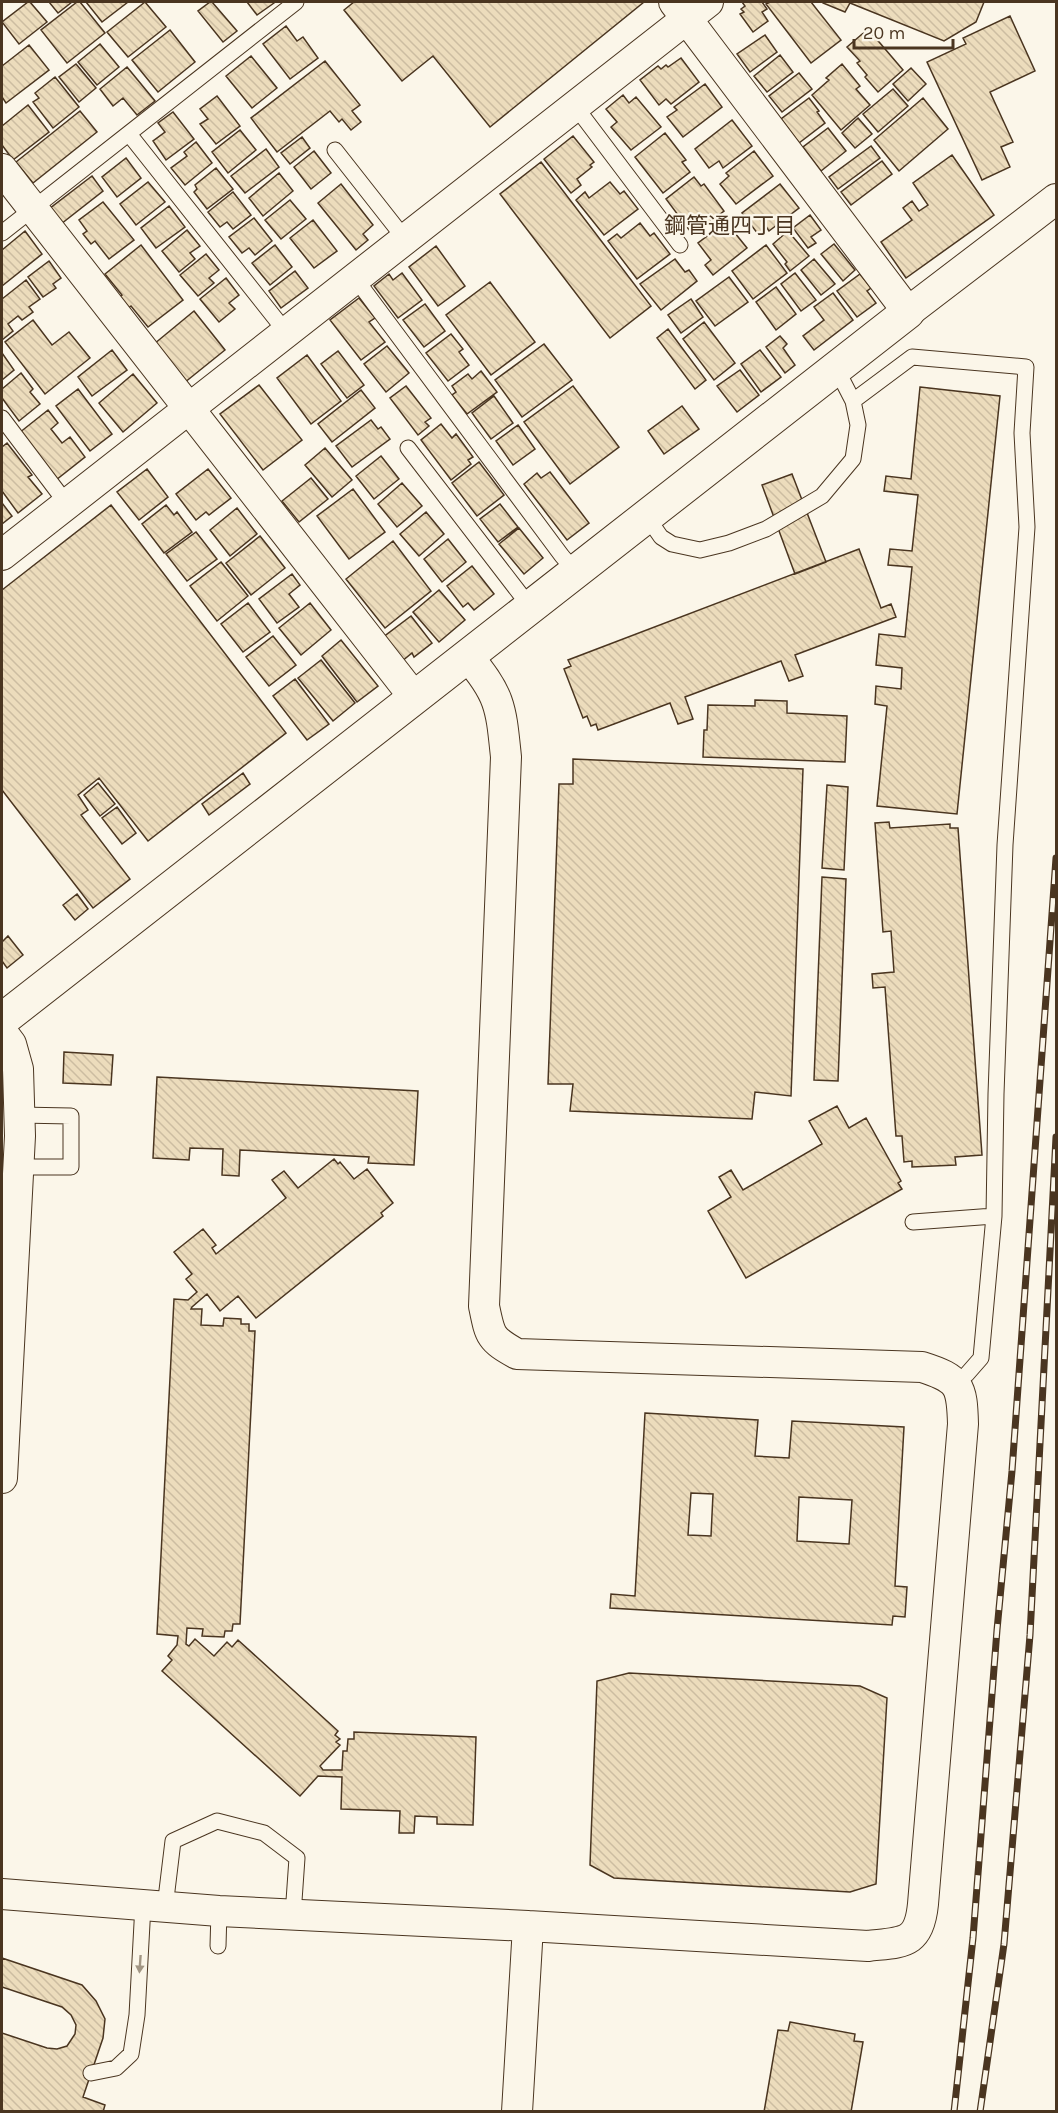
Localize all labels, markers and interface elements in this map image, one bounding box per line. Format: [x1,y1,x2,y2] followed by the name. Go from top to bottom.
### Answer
[854,12,953,50] scale bar
[863,22,905,44] text: 20 m
[664,213,796,239] district label: 鋼管通四丁目
[135,1954,145,1973] one-way arrow

